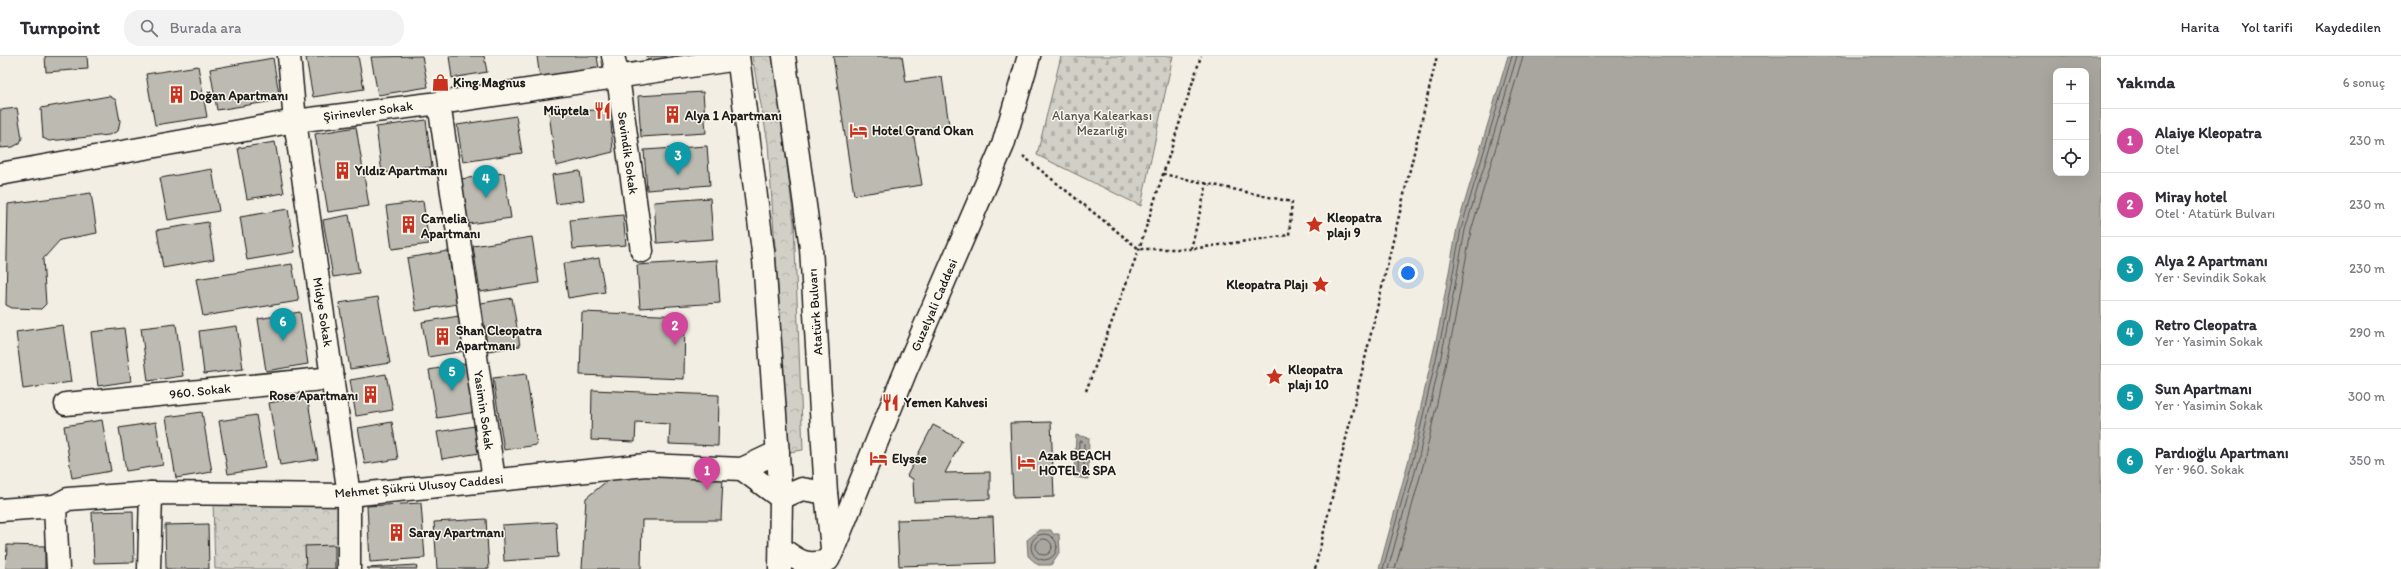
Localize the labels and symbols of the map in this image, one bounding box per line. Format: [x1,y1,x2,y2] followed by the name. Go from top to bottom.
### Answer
[430,72,450,92] shop icon: King Magnus
[453,75,526,91] place label: King Magnus
[167,85,187,105] building icon: Doğan Apartmanı
[190,88,288,104] place label: Doğan Apartmanı
[322,98,414,124] street label: Şirinevler Sokak
[592,100,612,120] restaurant icon: Müptela
[544,103,590,119] place label: Müptela
[662,105,682,125] building icon: Alya 1 Apartmanı
[684,108,782,124] place label: Alya 1 Apartmanı
[1052,108,1152,138] park label: Alanya Kalearkası Mezarlığı
[615,111,641,196] street label: Sevindik Sokak
[849,120,869,140] hotel icon: Hotel Grand Okan
[872,123,974,138] place label: Hotel Grand Okan
[665,142,691,175] pin: 3
[332,160,352,180] building icon: Yıldız Apartmanı
[354,163,447,179] place label: Yıldız Apartmanı
[473,165,499,198] pin: 4
[1326,210,1382,241] place label: Kleopatra plajı 9
[420,211,480,242] place label: Camelia Apartmanı
[1304,214,1324,234] place icon: Kleopatra plajı 9
[398,215,418,235] building icon: Camelia Apartmanı
[908,256,960,354] street label: Guzelyali Caddesi
[1398,263,1418,283] your location
[804,268,826,356] street label: Atatürk Bulvarı
[1311,274,1331,294] place icon: Kleopatra Plajı
[310,276,336,348] street label: Midye Sokak
[1226,277,1308,293] place label: Kleopatra Plajı
[270,308,296,341] pin: 6
[662,312,688,345] pin: 2
[455,323,542,354] place label: Shan Cleopatra Apartmanı
[433,327,453,347] building icon: Shan Cleopatra Apartmanı
[439,358,465,391] pin: 5
[1287,362,1343,393] place label: Kleopatra plajı 10
[1265,366,1285,386] place icon: Kleopatra plajı 10
[471,369,497,451] street label: Yasimin Sokak
[169,380,232,402] street label: 960. Sokak
[361,385,381,405] building icon: Rose Apartmanı
[269,388,358,404] place label: Rose Apartmanı
[881,392,901,412] restaurant icon: Yemen Kahvesi
[903,395,988,410] place label: Yemen Kahvesi
[869,448,889,468] hotel icon: Elysse
[1038,448,1117,478] place label: Azak BEACH HOTEL & SPA
[892,451,927,467] place label: Elysse
[1016,452,1036,472] hotel icon: Azak BEACH HOTEL & SPA
[694,457,720,490] pin: 1
[334,471,504,501] street label: Mehmet Şükrü Ulusoy Caddesi
[386,522,406,542] building icon: Saray Apartmanı
[409,525,504,541] place label: Saray Apartmanı

